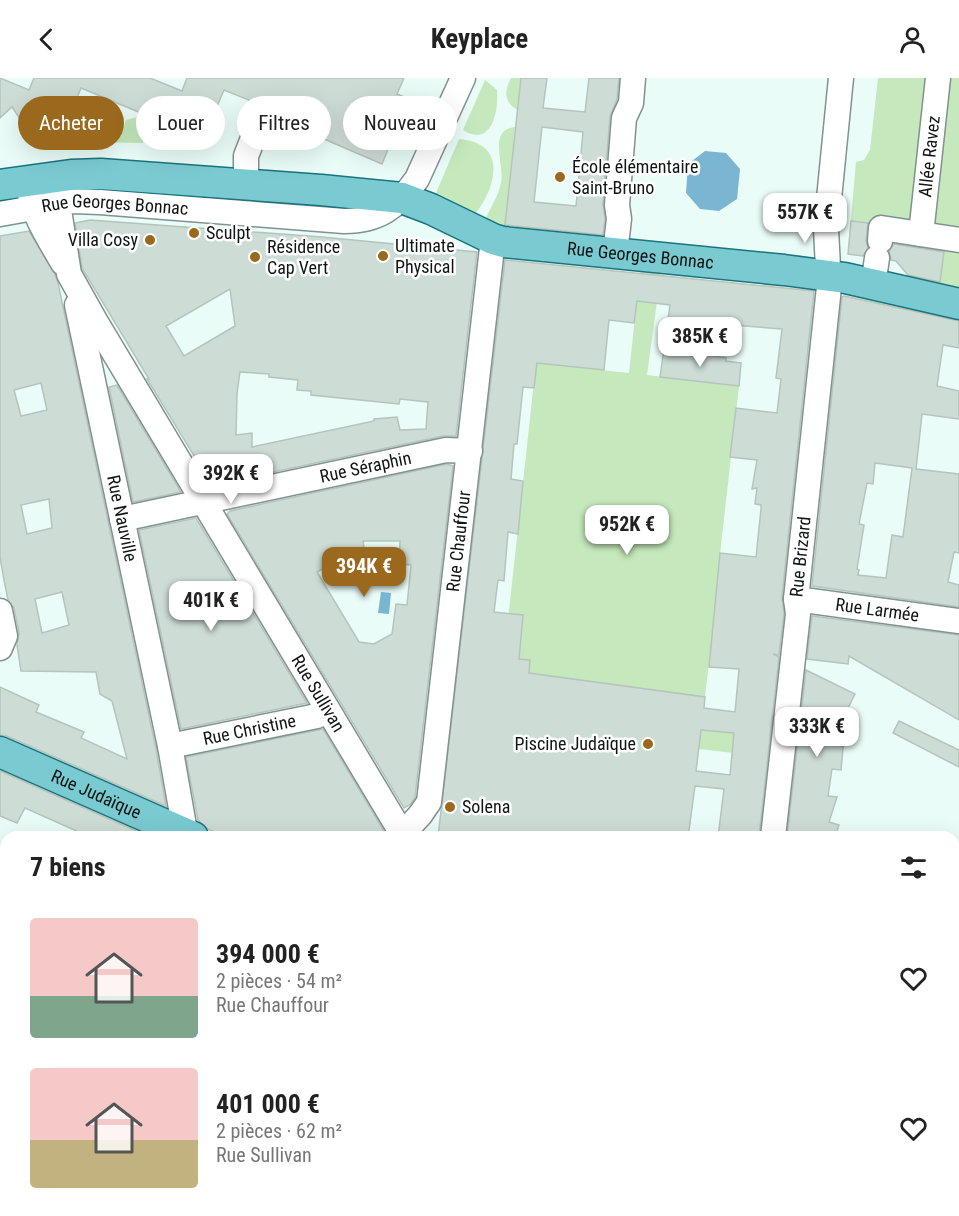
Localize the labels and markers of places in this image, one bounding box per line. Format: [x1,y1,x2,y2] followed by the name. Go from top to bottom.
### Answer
[572,156,698,198] place label: École élémentaire Saint-Bruno
[553,170,567,184] marker: École élémentaire Saint-Bruno
[756,193,854,244] pin: 557K €
[206,222,251,243] place label: Sculpt
[187,226,201,240] marker: Sculpt
[68,229,138,250] place label: Villa Cosy
[143,233,157,247] marker: Villa Cosy
[395,235,455,277] place label: Ultimate Physical
[267,236,340,278] place label: Résidence Cap Vert
[376,249,390,263] marker: Ultimate Physical
[248,250,262,264] marker: Résidence Cap Vert
[651,317,749,368] pin: 385K €
[182,454,280,505] pin: 392K €
[578,505,676,556] pin: 952K €
[315,547,413,598] pin: 394K €
[162,581,260,632] pin: 401K €
[768,707,866,758] pin: 333K €
[515,733,636,754] place label: Piscine Judaïque
[641,737,655,751] marker: Piscine Judaïque
[462,796,510,817] place label: Solena
[443,800,457,814] marker: Solena

